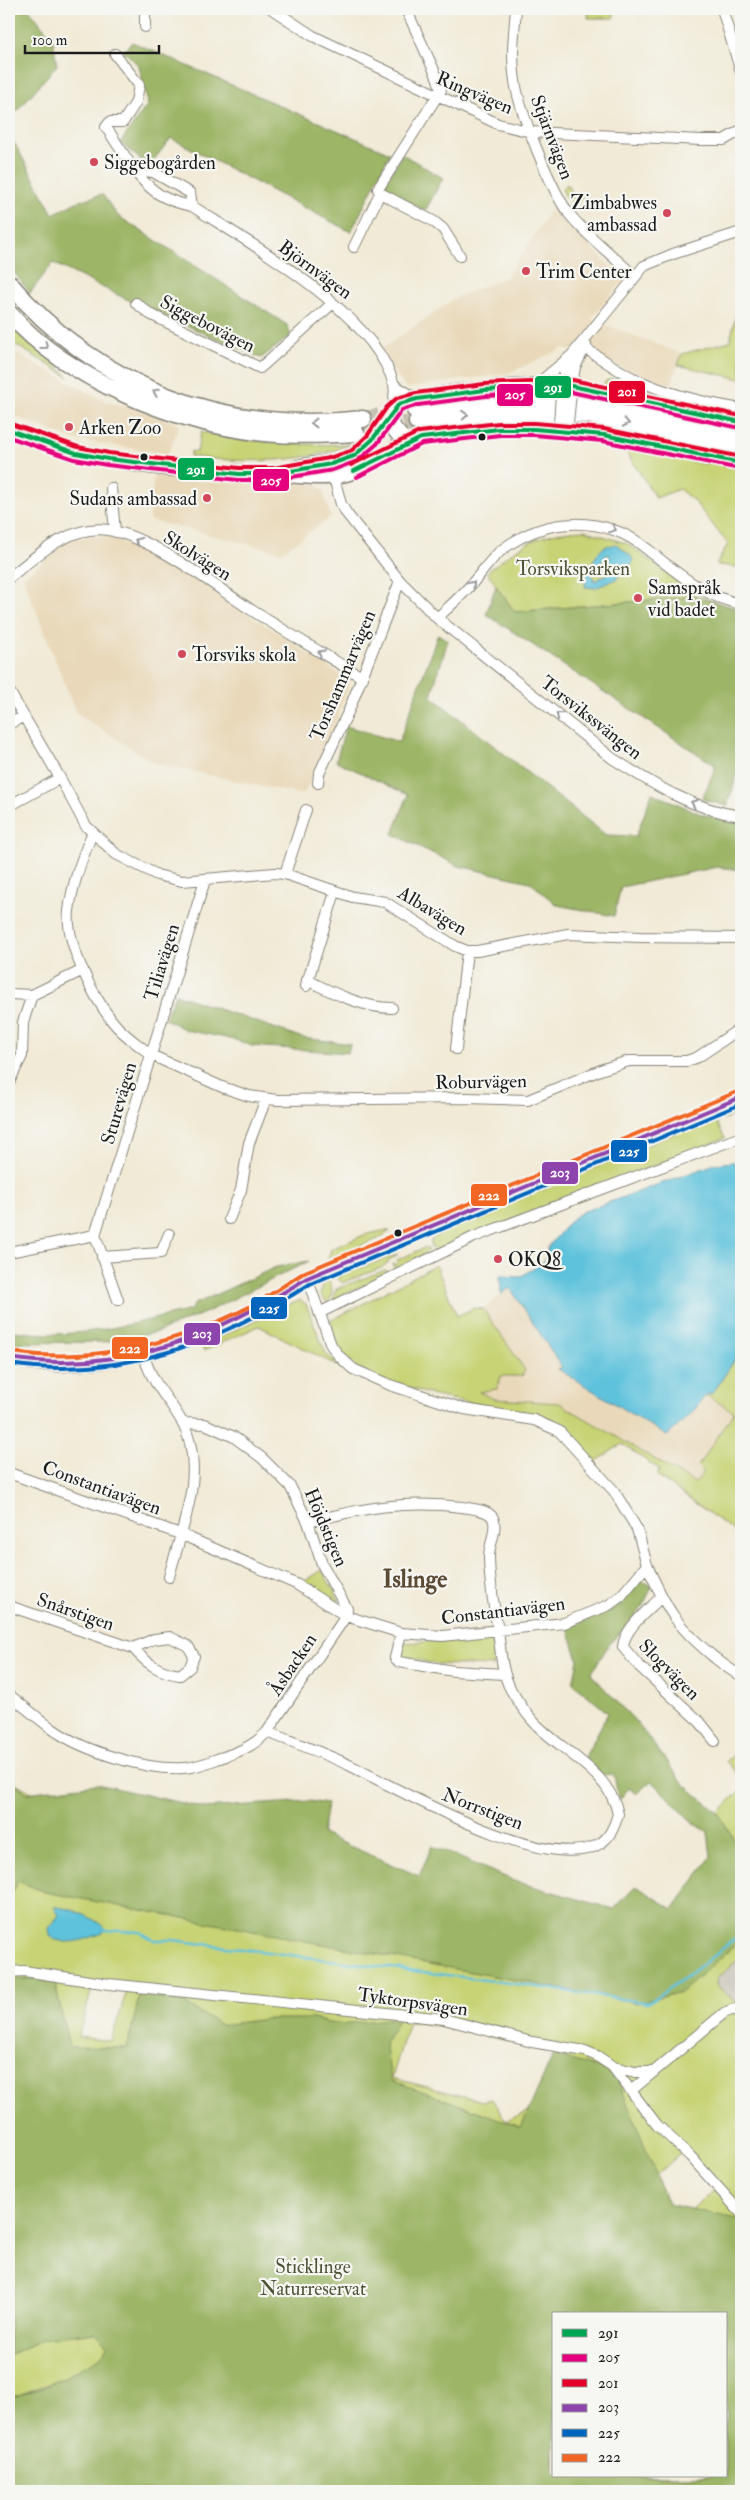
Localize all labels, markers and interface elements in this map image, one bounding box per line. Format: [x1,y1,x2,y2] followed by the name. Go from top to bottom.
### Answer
[25,22,159,54] scale bar
[32,31,68,50] text: 100 m
[433,66,517,120] street label: Ringvägen
[525,92,579,183] street label: Stjärnvägen
[104,151,216,175] place label: Siggebogården
[88,156,100,168] marker: Siggebogården
[571,191,658,237] place label: Zimbabwes ambassad
[661,207,673,219] marker: Zimbabwes ambassad
[274,235,357,305] street label: Björnvägen
[536,260,632,284] place label: Trim Center
[520,265,532,277] marker: Trim Center
[156,290,259,358] street label: Siggebovägen
[39,340,49,349] one-way arrow
[534,375,572,399] line badge: 291
[543,379,563,396] text: 291
[608,380,646,404] line badge: 201
[496,383,534,407] line badge: 205
[617,383,637,400] text: 201
[505,386,526,403] text: 205
[153,387,161,397] one-way arrow
[461,410,469,421] one-way arrow
[78,416,161,440] place label: Arken Zoo
[622,417,631,428] one-way arrow
[310,418,318,428] one-way arrow
[63,421,75,433] marker: Arken Zoo
[477,432,487,442] unlabelled marker
[139,452,149,462] unlabelled marker
[177,457,215,481] line badge: 291
[186,461,206,478] text: 291
[252,468,290,492] line badge: 205
[261,472,282,489] text: 205
[69,487,198,511] place label: Sudans ambassad
[201,492,213,504] marker: Sudans ambassad
[608,523,616,533] one-way arrow
[159,525,236,586] street label: Skolvägen
[134,537,143,547] one-way arrow
[516,557,630,582] park label: Torsviksparken
[647,576,721,622] place label: Samspråk vid badet
[466,580,475,589] one-way arrow
[632,592,644,604] marker: Samspråk vid badet
[305,606,381,744] street label: Torshammarvägen
[192,643,296,667] place label: Torsviks skola
[176,648,188,660] marker: Torsviks skola
[317,649,326,659] one-way arrow
[536,671,647,765] street label: Torsvikssvängen
[556,712,565,720] one-way arrow
[690,799,699,810] one-way arrow
[393,880,472,941] street label: Albavägen
[139,921,185,1004] street label: Tiliavägen
[96,1059,142,1147] street label: Sturevägen
[435,1069,527,1095] street label: Roburvägen
[610,1139,648,1163] line badge: 225
[619,1143,640,1160] text: 225
[541,1161,579,1185] line badge: 203
[550,1164,570,1181] text: 203
[470,1183,508,1207] line badge: 222
[478,1187,500,1204] text: 222
[393,1228,403,1238] unlabelled marker
[508,1248,564,1272] place label: OKQ8
[492,1253,504,1265] marker: OKQ8
[250,1296,288,1320] line badge: 225
[259,1300,280,1317] text: 225
[183,1322,221,1346] line badge: 203
[192,1325,212,1342] text: 203
[111,1336,149,1360] line badge: 222
[119,1340,141,1357] text: 222
[39,1455,165,1521] street label: Constantiavägen
[299,1484,353,1570] street label: Höjdstigen
[383,1564,447,1595] district label: Islinge
[34,1588,118,1636] street label: Snårstigen
[440,1591,567,1631] street label: Constantiavägen
[262,1628,322,1701] street label: Åsbacken
[634,1634,705,1706] street label: Slogvägen
[439,1783,527,1835] street label: Norrstigen
[356,1982,470,2023] street label: Tyktorpsvägen
[260,2255,366,2301] park label: Sticklinge Naturreservat
[552,2312,728,2478] legend
[598,2324,619,2343] text: 291
[598,2348,620,2367] text: 205
[598,2374,619,2393] text: 201
[598,2398,619,2417] text: 203
[598,2424,620,2443] text: 225
[598,2448,621,2467] text: 222

